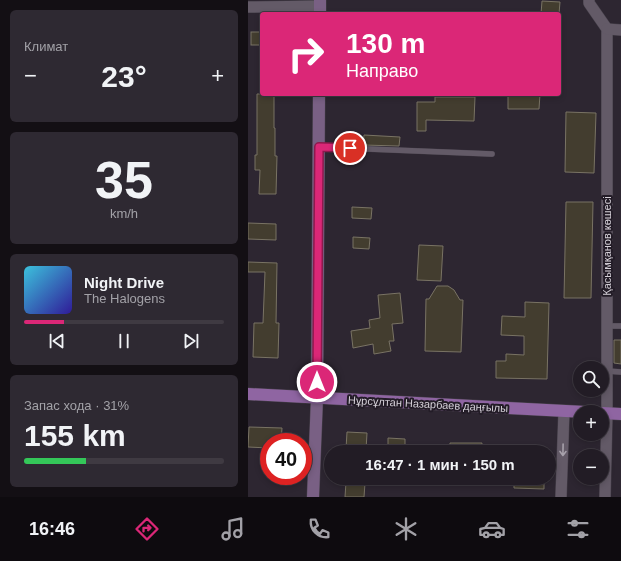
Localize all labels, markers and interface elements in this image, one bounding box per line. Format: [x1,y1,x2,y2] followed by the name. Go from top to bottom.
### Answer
[280,28,332,80] icon: right
[346,28,425,59] text: 130 m
[24,39,68,54] text: Климат
[101,60,147,93] text: 23°
[346,61,418,81] text: Направо
[24,63,37,88] text: −
[211,63,224,88] text: +
[333,131,367,165] pin
[339,137,361,159] icon: arrive
[95,151,153,209] text: 35
[601,196,613,296] street label: Қасымқанов көшесі
[110,206,138,221] text: km/h
[84,274,164,291] text: Night Drive
[84,291,165,306] text: The Halogens
[46,330,68,352] icon: previous
[113,330,135,352] icon: pause
[180,330,202,352] icon: next
[296,361,338,403] position arrow
[573,361,609,485] map controls
[573,361,609,397] button: search
[348,394,508,414] street label: Нұрсұлтан Назарбаев даңғылы
[24,398,129,413] text: Запас хода · 31%
[573,405,609,441] button: +
[24,419,126,452] text: 155 km
[260,433,312,485] speed limit sign: 40
[559,443,566,456] one-way arrow
[573,449,609,485] button: −
[365,456,515,473] text: 16:47 · 1 мин · 150 m
[133,515,161,543] icon: directions
[219,515,247,543] icon: music
[305,515,333,543] icon: phone
[392,515,420,543] icon: climate
[478,515,506,543] icon: car
[564,515,592,543] icon: filters
[29,519,75,539] text: 16:46

